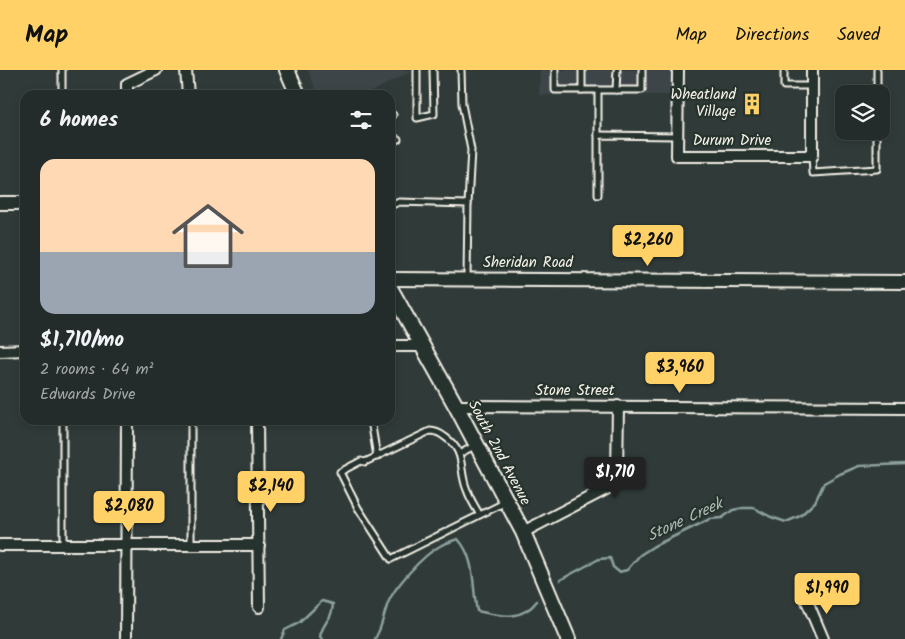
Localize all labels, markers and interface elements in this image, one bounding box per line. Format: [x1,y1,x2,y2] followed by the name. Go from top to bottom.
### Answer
[25,16,68,55] text: Map
[675,21,707,50] text: Map
[735,21,809,50] text: Directions
[837,21,880,50] text: Saved
[670,83,737,124] place label: Wheatland Village
[835,85,890,140] map controls
[835,85,890,140] button: layers
[739,91,765,117] building icon: Wheatland Village
[40,104,118,137] text: 6 homes
[347,106,375,134] icon: filters
[693,129,771,153] street label: Durum Drive
[163,191,253,281] icon: home
[607,224,689,267] pin: $2,260
[623,228,673,253] text: $2,260
[483,251,573,275] street label: Sheridan Road
[40,324,124,357] text: $1,710/mo
[639,352,721,394] pin: $3,960
[656,355,704,380] text: $3,960
[40,357,153,382] text: 2 rooms · 64 m²
[535,379,615,403] street label: Stone Street
[40,382,136,407] text: Edwards Drive
[461,396,537,510] street label: South 2nd Avenue
[574,456,656,499] pin: $1,710
[595,460,635,485] text: $1,710
[230,470,312,513] pin: $2,140
[249,474,293,499] text: $2,140
[88,490,170,533] pin: $2,080
[643,491,729,548] water label: Stone Creek
[105,494,153,519] text: $2,080
[786,572,868,615] pin: $1,990
[806,576,848,601] text: $1,990

